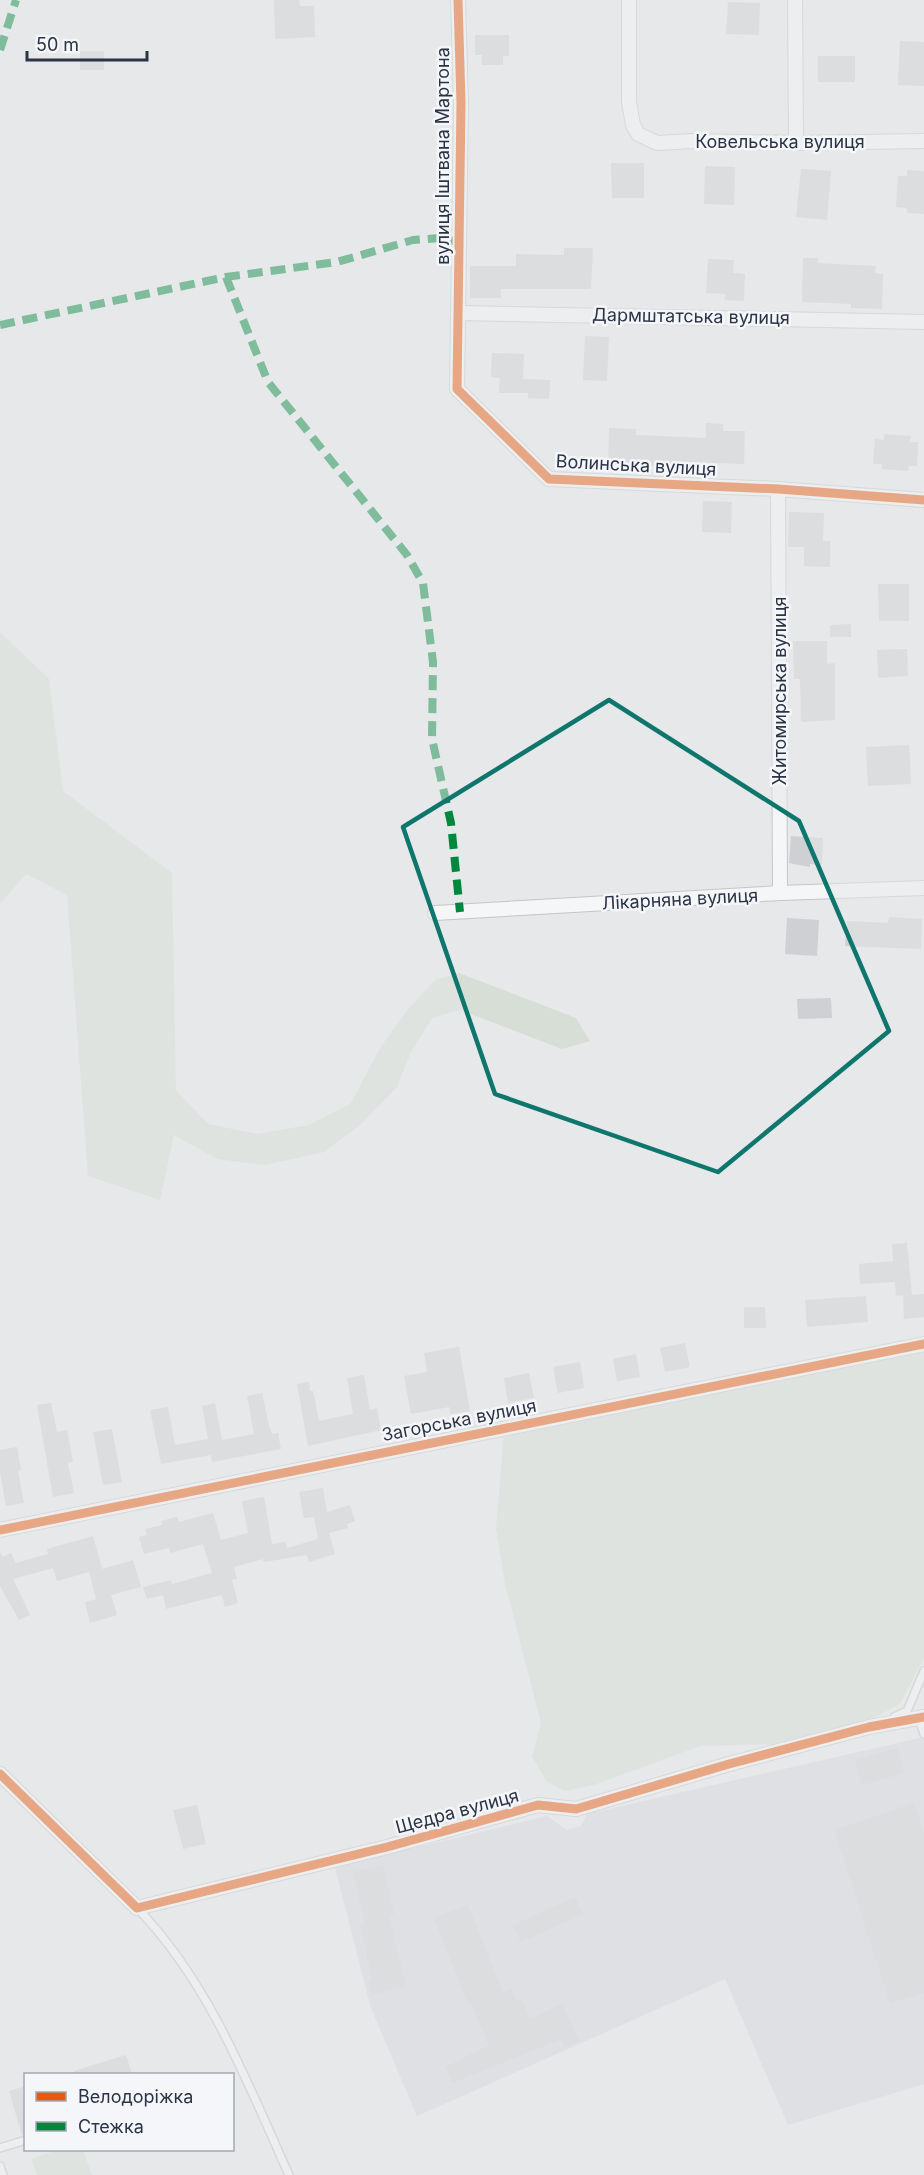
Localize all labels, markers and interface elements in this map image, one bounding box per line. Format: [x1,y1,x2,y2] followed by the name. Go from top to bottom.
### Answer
[27,24,147,62] scale bar
[36,34,79,55] text: 50 m
[432,47,453,265] street label: вулиця Іштвана Мартона
[695,131,865,152] street label: Ковельська вулиця
[592,304,790,328] street label: Дармштатська вулиця
[555,450,717,480] street label: Волинська вулиця
[769,597,790,785] street label: Житомирська вулиця
[601,884,759,914] street label: Лікарняна вулиця
[380,1395,538,1445] street label: Загорська вулиця
[393,1784,521,1838] street label: Щедра вулиця
[24,2073,234,2151] legend
[78,2086,193,2107] text: Велодоріжка
[78,2116,144,2137] text: Стежка

